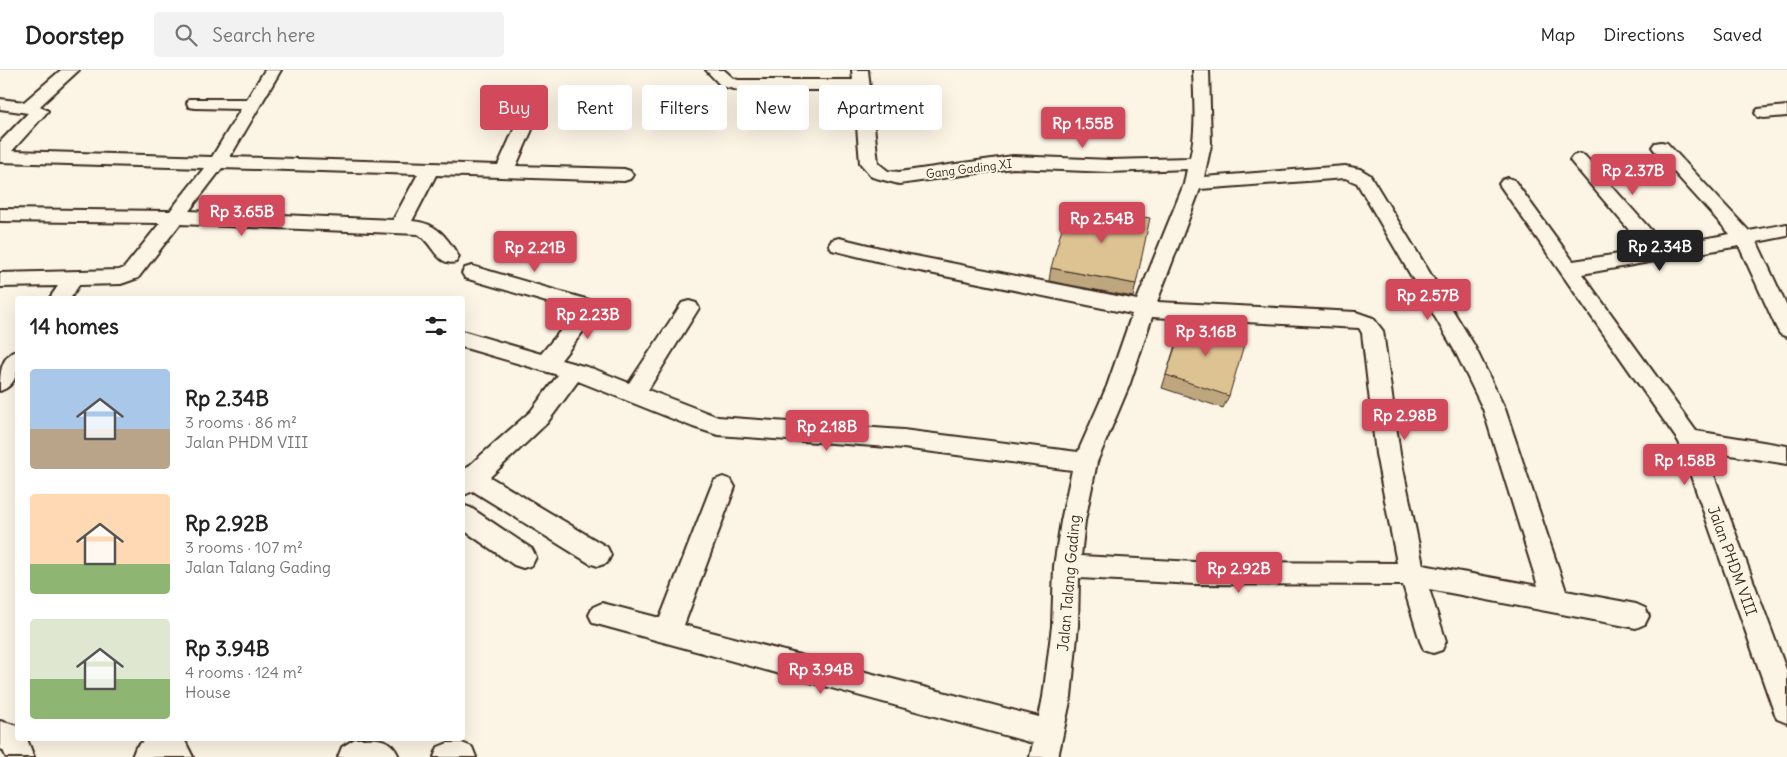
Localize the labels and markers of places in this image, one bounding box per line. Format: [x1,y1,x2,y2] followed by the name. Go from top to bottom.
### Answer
[1031,106,1135,149] pin: Rp 1.55B
[1581,154,1685,196] pin: Rp 2.37B
[190,194,294,237] pin: Rp 3.65B
[1050,202,1154,244] pin: Rp 2.54B
[483,230,587,273] pin: Rp 2.21B
[1608,230,1712,272] pin: Rp 2.34B
[1376,278,1480,321] pin: Rp 2.57B
[536,298,640,340] pin: Rp 2.23B
[1154,314,1258,357] pin: Rp 3.16B
[1353,398,1457,441] pin: Rp 2.98B
[775,410,879,452] pin: Rp 2.18B
[1633,444,1737,486] pin: Rp 1.58B
[1187,552,1291,594] pin: Rp 2.92B
[769,652,873,695] pin: Rp 3.94B

